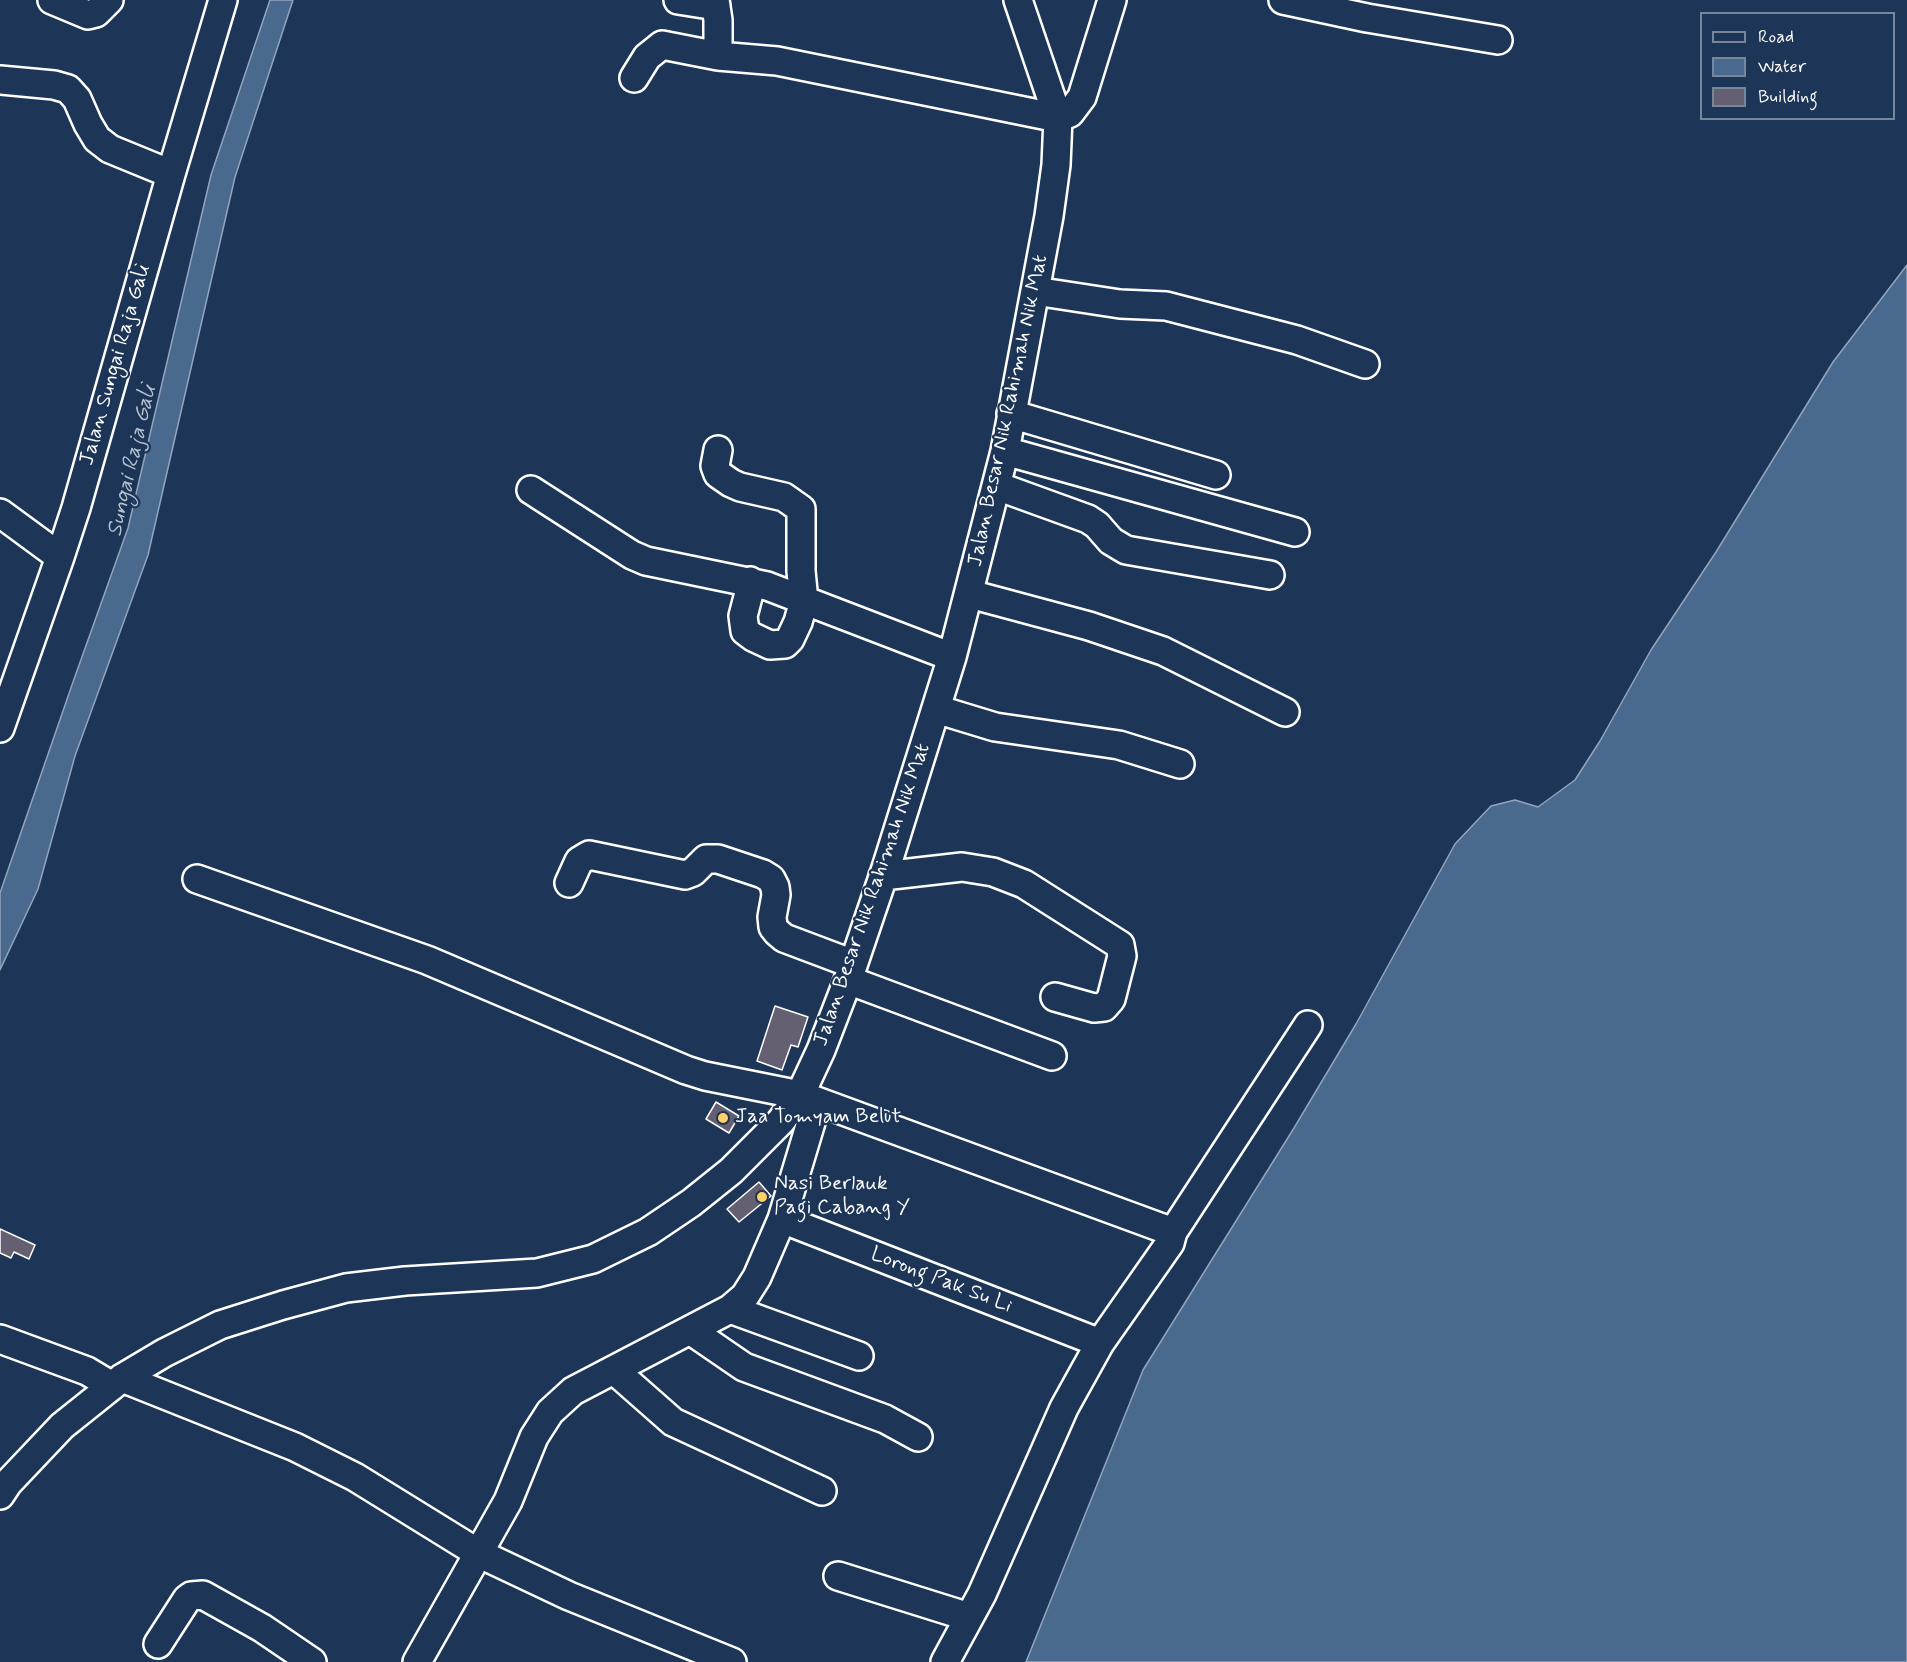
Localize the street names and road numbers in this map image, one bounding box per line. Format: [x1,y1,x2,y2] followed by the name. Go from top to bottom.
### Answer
[964,253,1054,569] street label: Jalan Besar Nik Rahimah Nik Mat
[75,262,157,468] street label: Jalan Sungai Raja Gali
[809,740,937,1050] street label: Jalan Besar Nik Rahimah Nik Mat
[867,1242,1015,1320] street label: Lorong Pak Su Li

